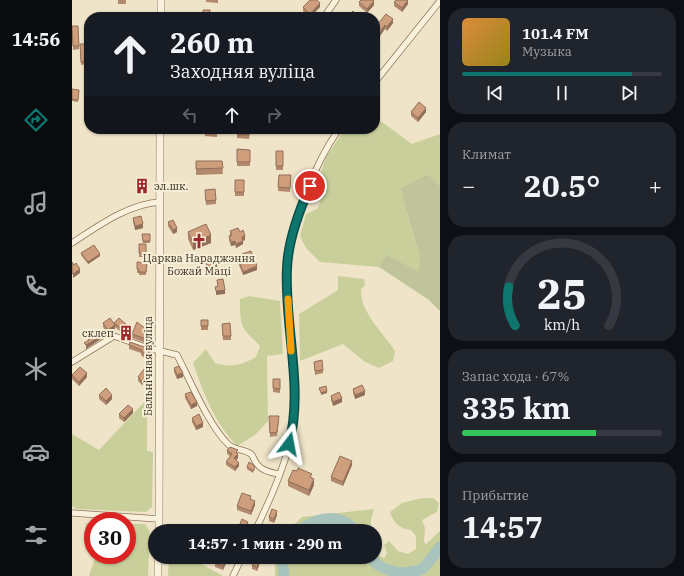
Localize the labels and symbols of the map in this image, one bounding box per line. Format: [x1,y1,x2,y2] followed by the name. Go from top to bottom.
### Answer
[293,169,327,203] pin
[133,177,151,195] building icon: эл.шк.
[154,179,189,193] place label: эл.шк.
[190,232,208,250] church icon: Царква Нараджэння Божай Маці
[143,251,255,278] place label: Царква Нараджэння Божай Маці
[141,316,155,416] street label: Бальнічная вуліца
[117,324,135,342] building icon: склеп
[82,326,114,340] place label: склеп
[268,423,310,465] position arrow
[84,512,136,564] speed limit sign: 30

